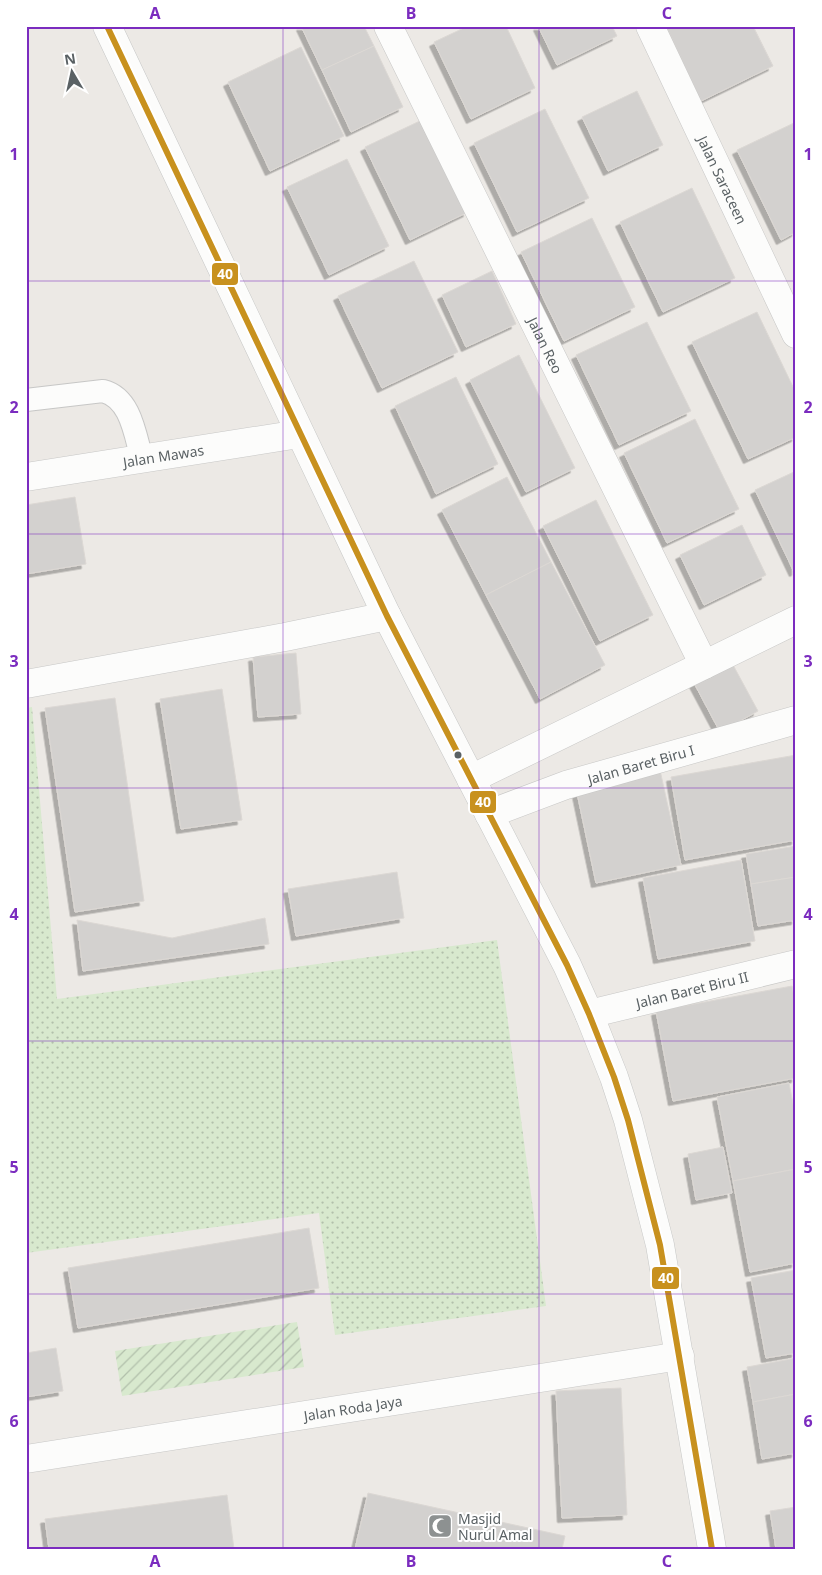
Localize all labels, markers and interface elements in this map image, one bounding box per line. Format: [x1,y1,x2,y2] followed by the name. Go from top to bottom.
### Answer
[149,2,161,24] text: A
[406,2,416,24] text: B
[662,2,672,24] text: C
[48,48,98,98] north arrow
[63,48,77,69] text: N
[693,131,752,227] street label: Jalan Saraceen
[9,143,19,165] text: 1
[803,143,813,165] text: 1
[211,262,239,286] line badge: 40
[217,264,233,283] text: 40
[523,312,568,376] street label: Jalan Reo
[9,396,19,418] text: 2
[803,396,813,418] text: 2
[120,440,205,471] street label: Jalan Mawas
[9,650,19,672] text: 3
[803,650,813,672] text: 3
[583,740,697,789] street label: Jalan Baret Biru I
[453,750,463,760] unlabelled marker
[469,790,497,814] line badge: 40
[475,792,491,811] text: 40
[9,903,19,925] text: 4
[803,903,813,925] text: 4
[632,966,750,1012] street label: Jalan Baret Biru II
[9,1156,19,1178] text: 5
[803,1156,813,1178] text: 5
[651,1266,680,1290] line badge: 40
[658,1268,674,1287] text: 40
[300,1390,404,1425] street label: Jalan Roda Jaya
[9,1410,19,1432] text: 6
[803,1410,813,1432] text: 6
[458,1509,532,1544] place label: Masjid Nurul Amal
[427,1513,453,1539] mosque icon: Masjid Nurul Amal
[149,1550,161,1572] text: A
[406,1550,416,1572] text: B
[662,1550,672,1572] text: C

